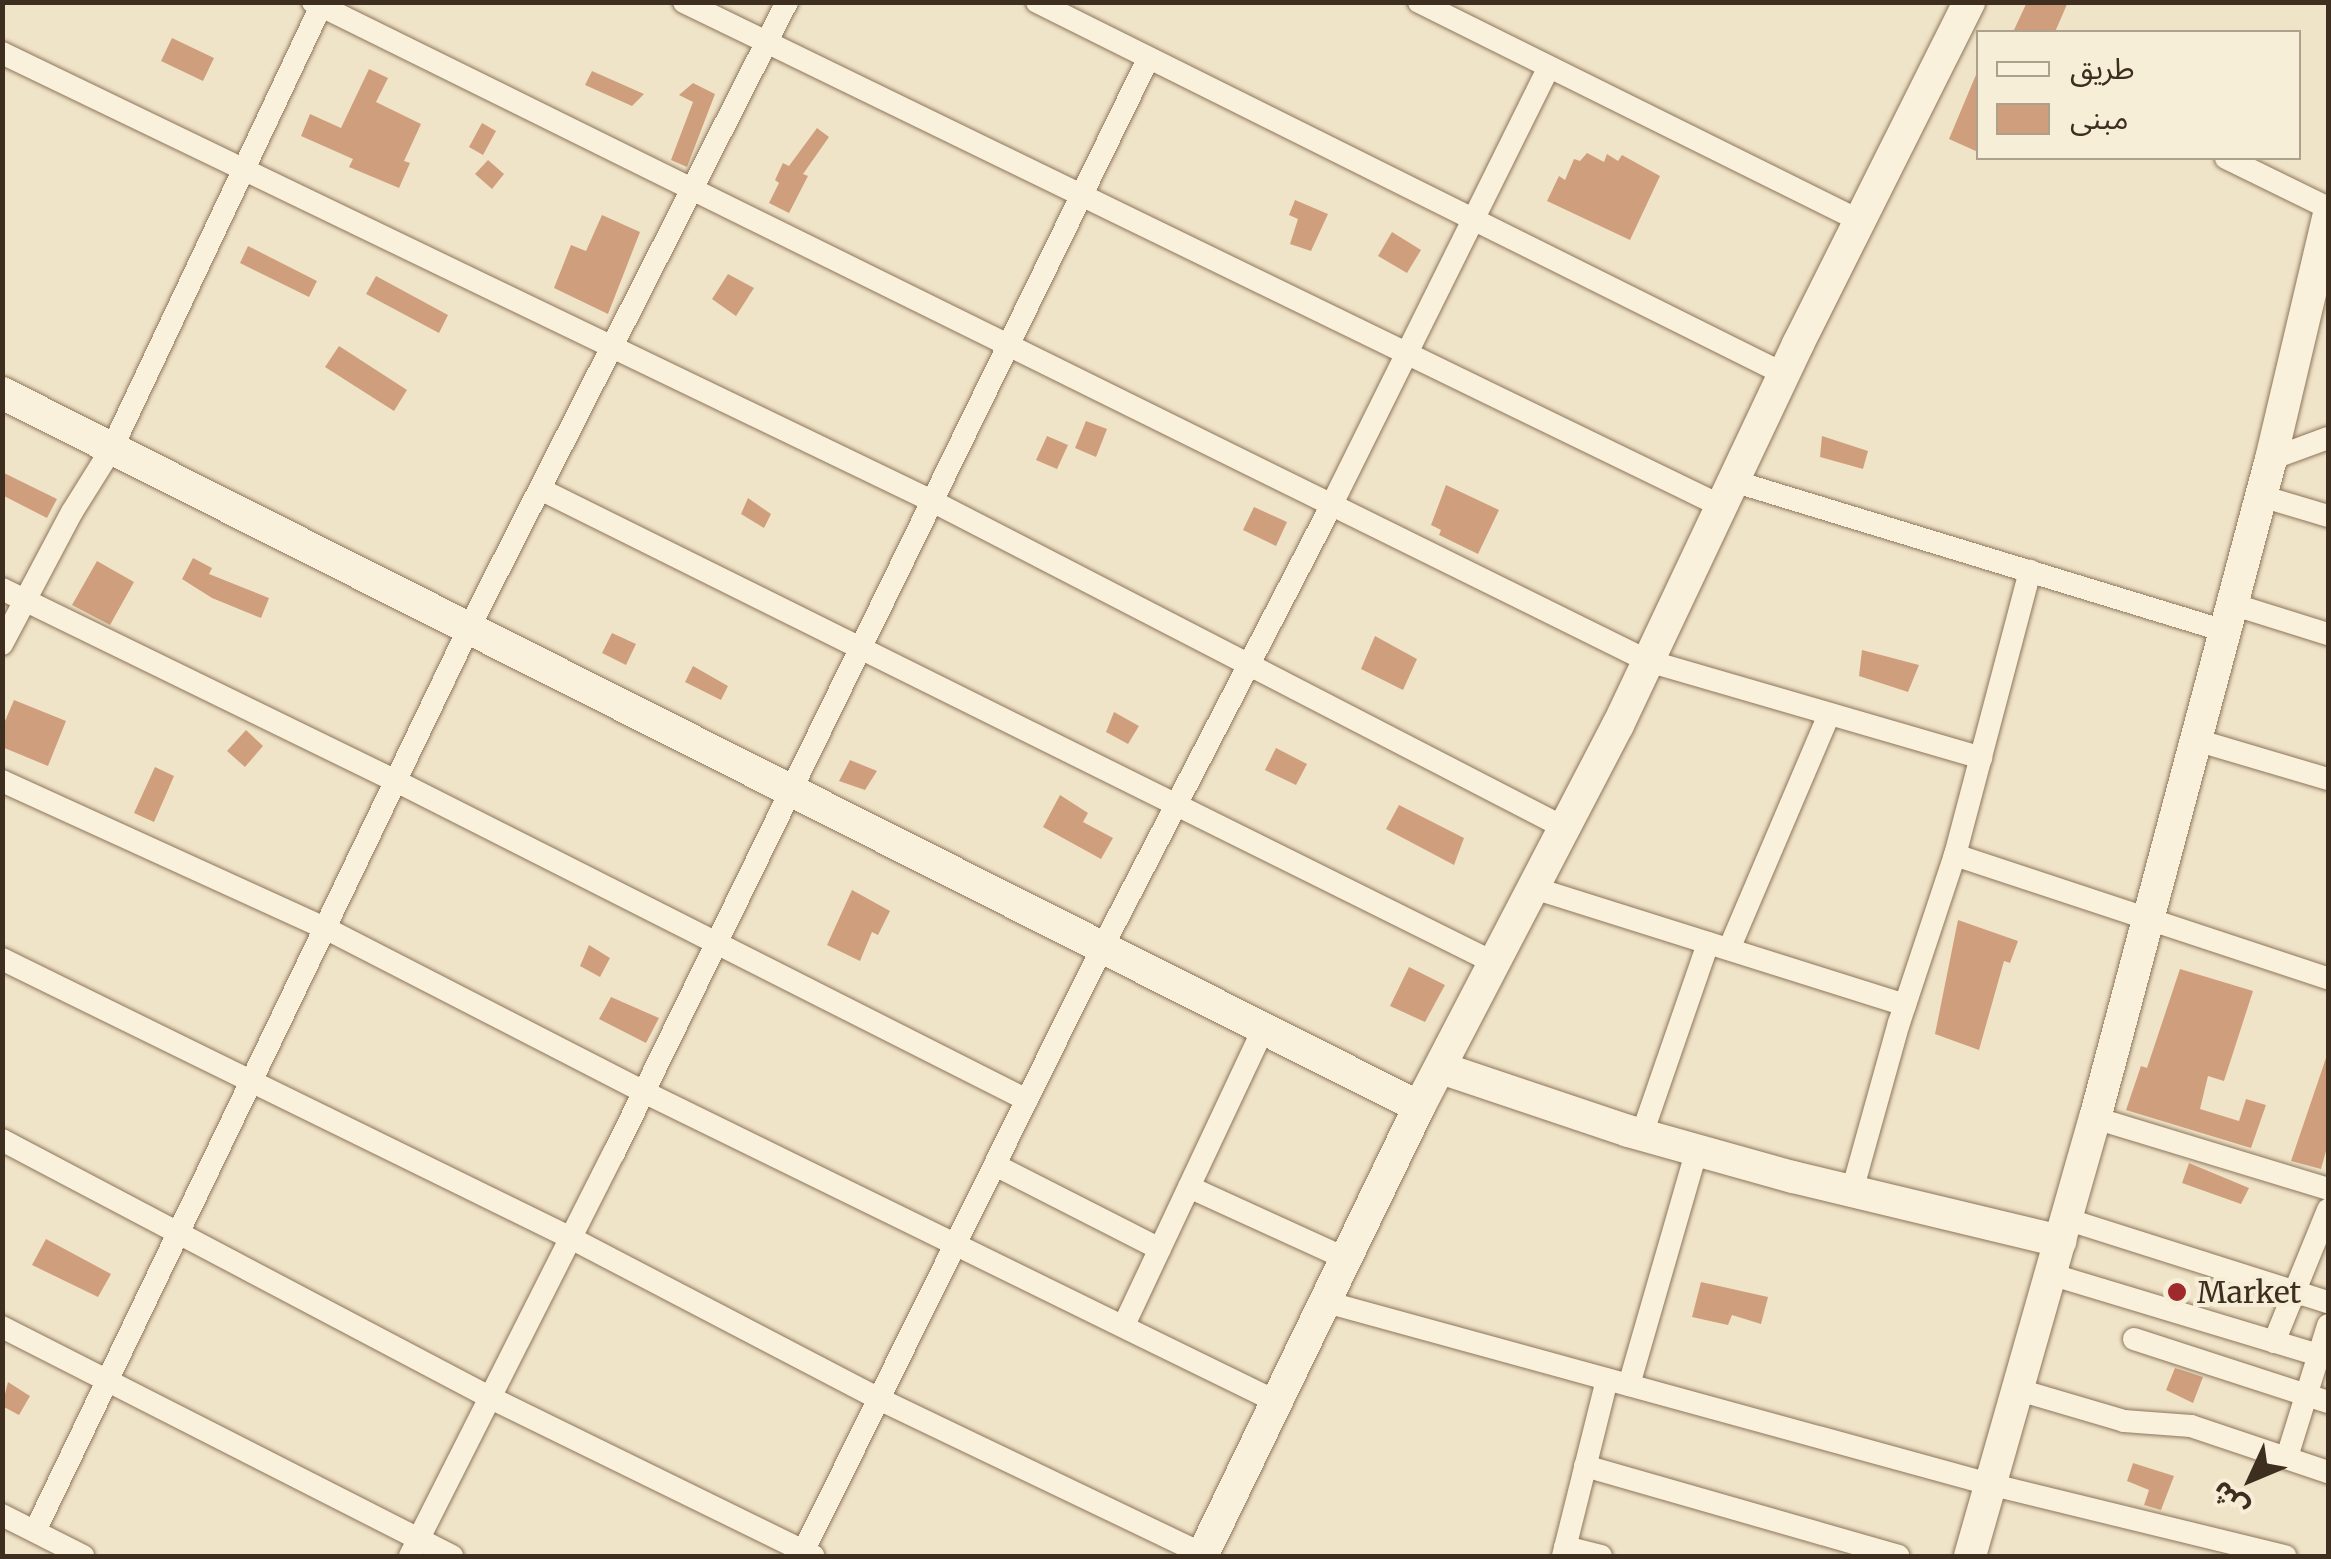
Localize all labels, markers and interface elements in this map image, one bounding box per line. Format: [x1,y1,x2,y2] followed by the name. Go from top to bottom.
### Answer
[1976,30,2301,160] legend
[2070,49,2135,87] text: طريق
[2070,99,2128,137] text: مبنى
[2197,1274,2301,1310] place label: Market
[2166,1281,2188,1303] marker: Market
[2201,1429,2301,1529] north arrow
[2203,1474,2256,1526] text: ش

